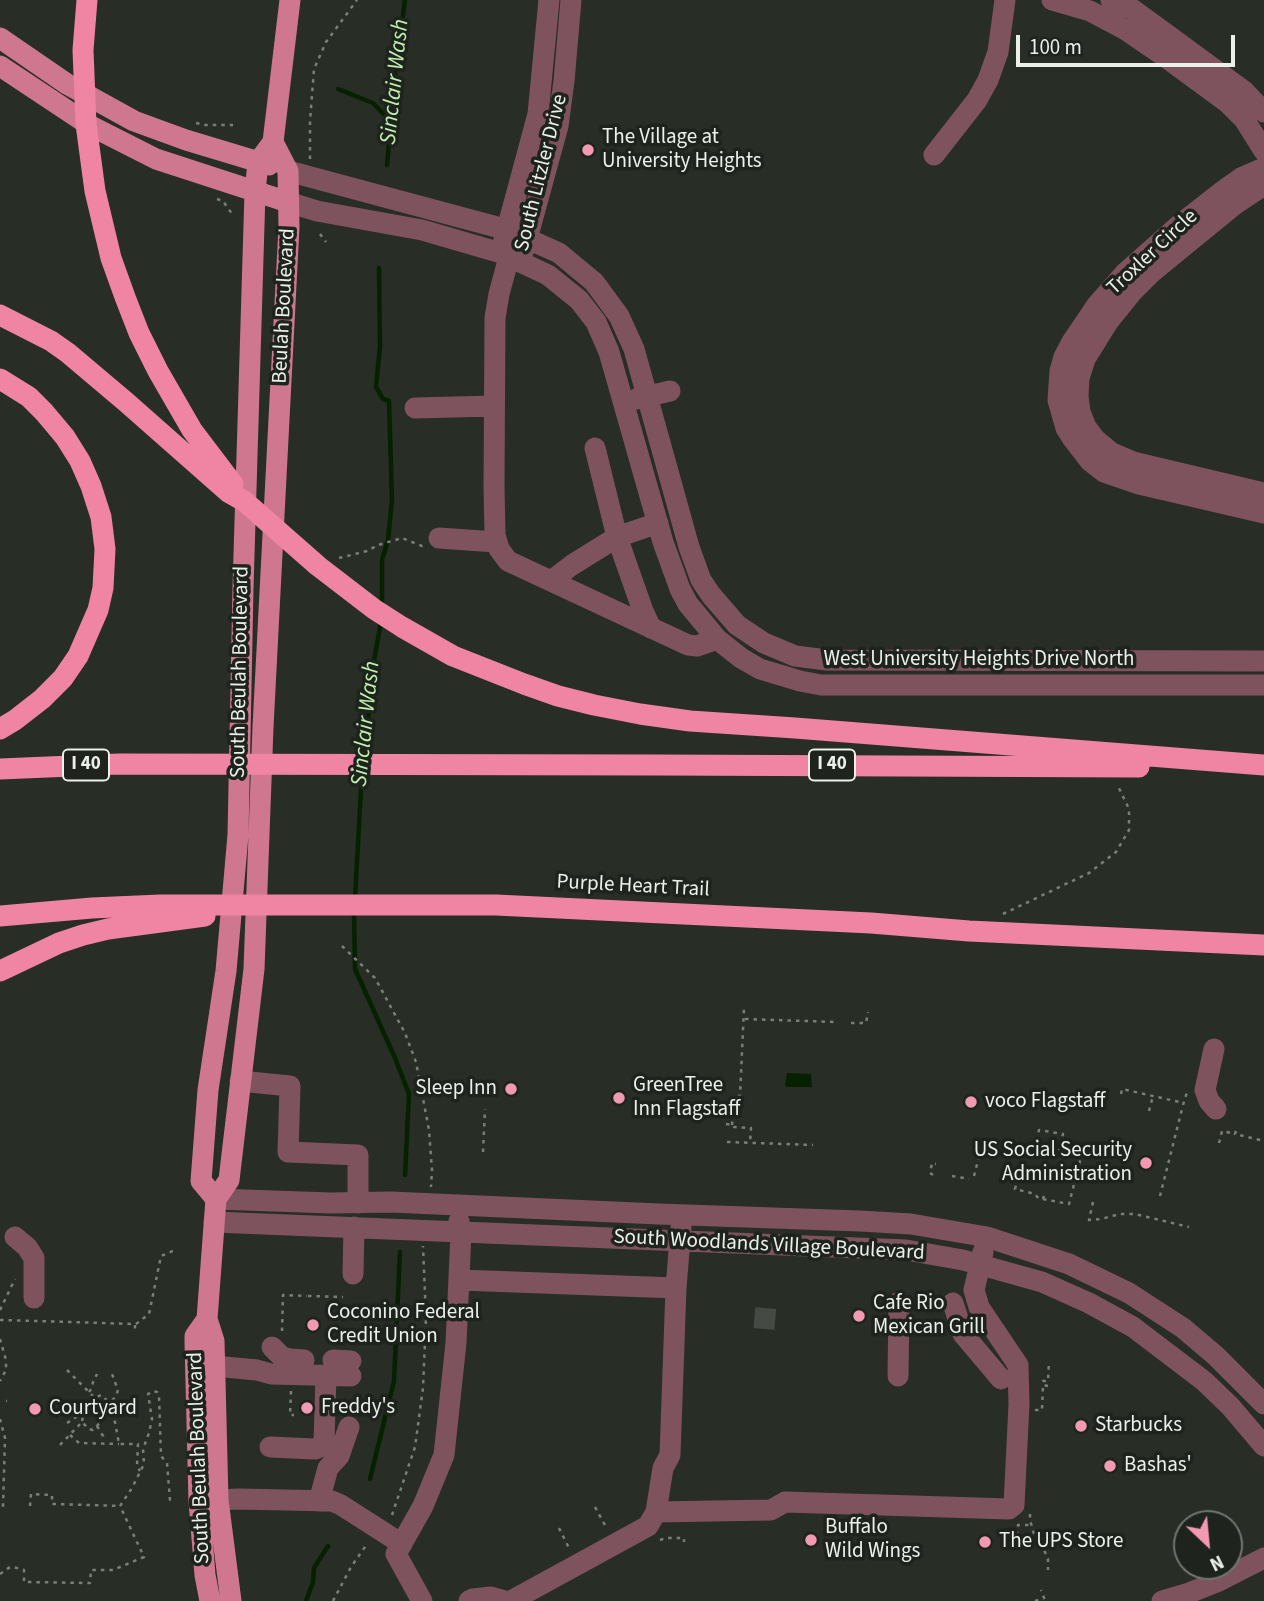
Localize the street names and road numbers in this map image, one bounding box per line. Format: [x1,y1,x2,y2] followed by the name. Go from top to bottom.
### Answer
[510,92,574,254] street label: South Litzler Drive
[1103,205,1203,301] street label: Troxler Circle
[268,228,302,384] street label: Beulah Boulevard
[227,566,255,778] street label: South Beulah Boulevard
[824,647,1134,673] street label: West University Heights Drive North
[63,750,109,780] road number: I 40
[809,750,855,780] road number: I 40
[556,870,710,904] street label: Purple Heart Trail
[613,1225,925,1267] street label: South Woodlands Village Boulevard
[184,1352,216,1564] street label: South Beulah Boulevard

